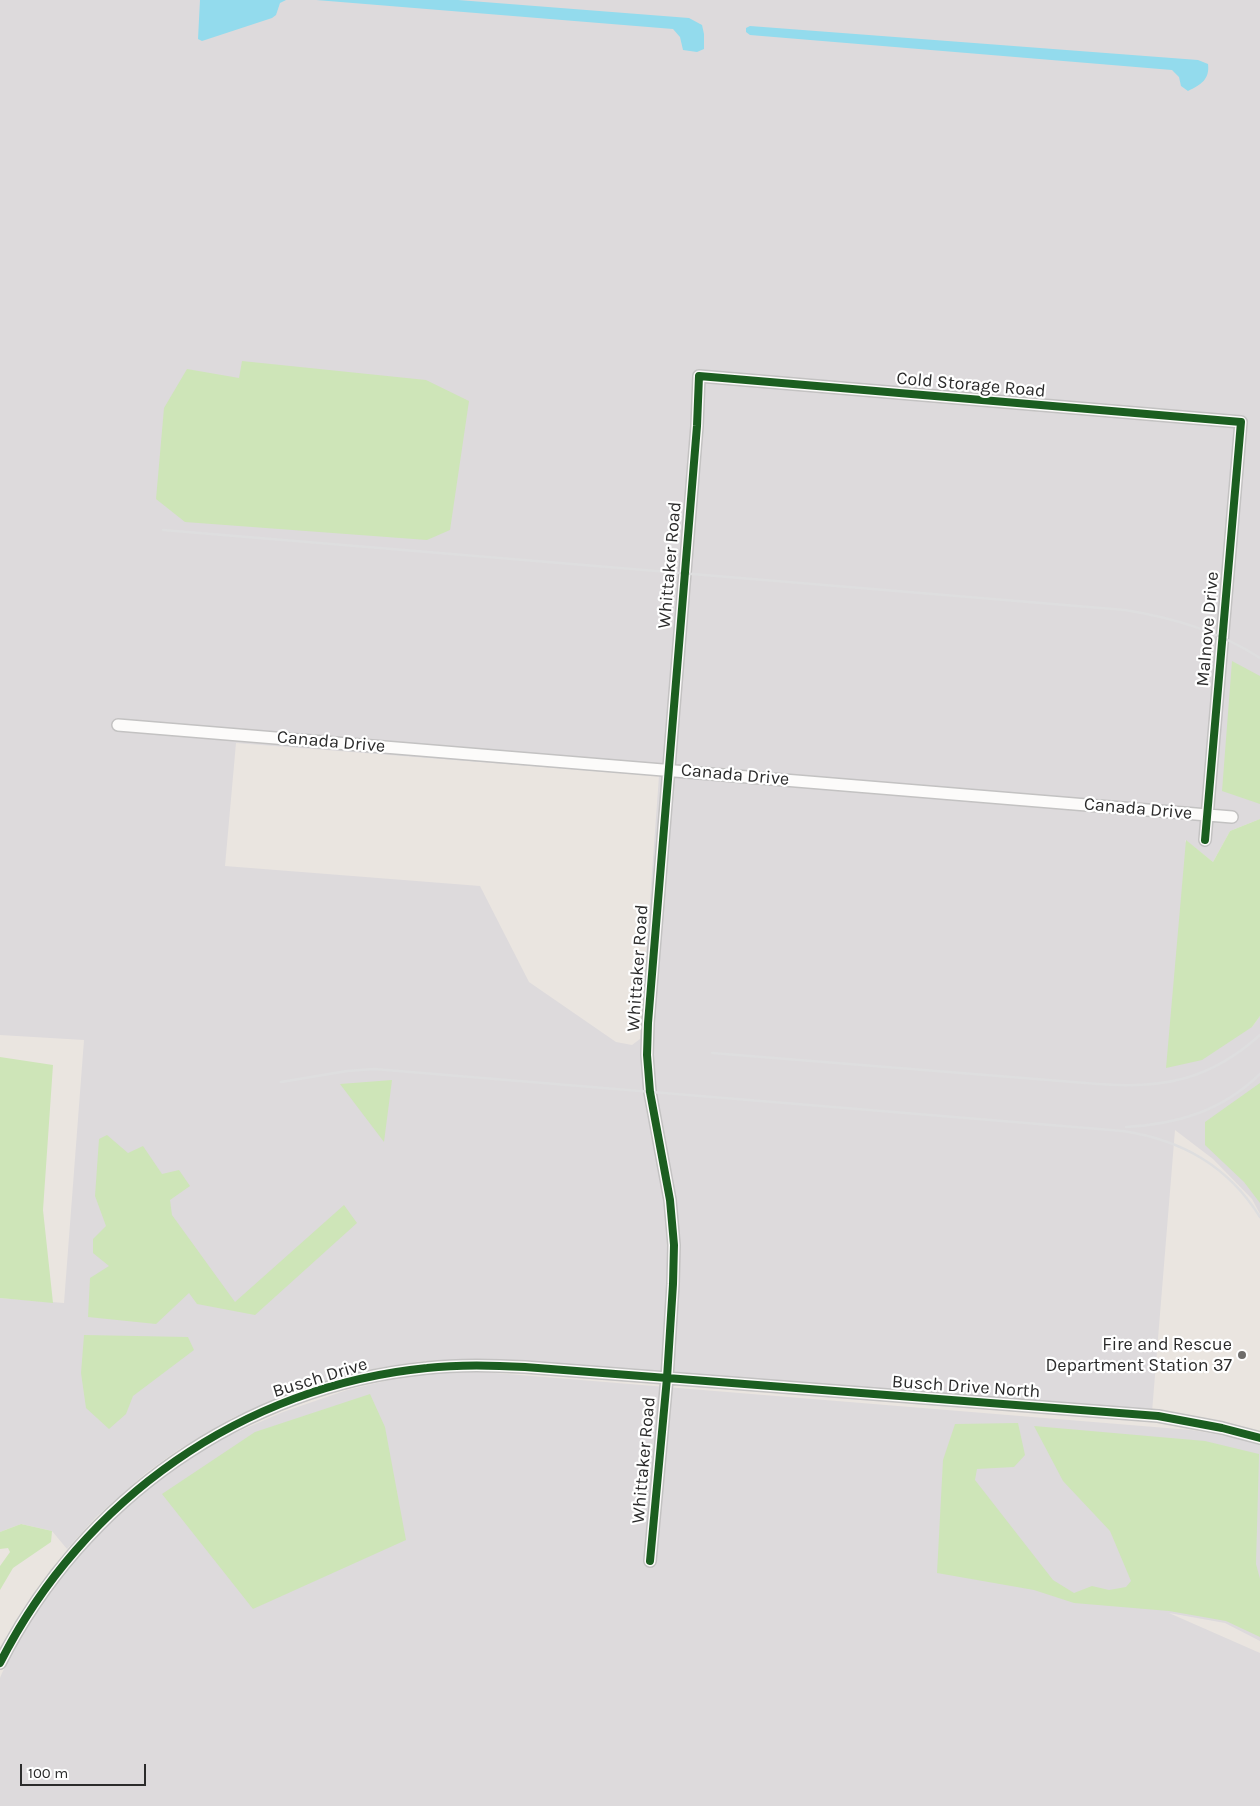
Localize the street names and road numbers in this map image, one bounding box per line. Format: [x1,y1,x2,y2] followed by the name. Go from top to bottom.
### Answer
[895,368,1047,402] street label: Cold Storage Road
[654,501,686,629] street label: Whittaker Road
[1192,571,1224,687] street label: Malnove Drive
[276,727,386,757] street label: Canada Drive
[680,760,790,790] street label: Canada Drive
[1083,794,1193,824] street label: Canada Drive
[623,904,653,1032] street label: Whittaker Road
[270,1353,370,1403] street label: Busch Drive
[891,1371,1041,1403] street label: Busch Drive North
[628,1396,660,1524] street label: Whittaker Road

